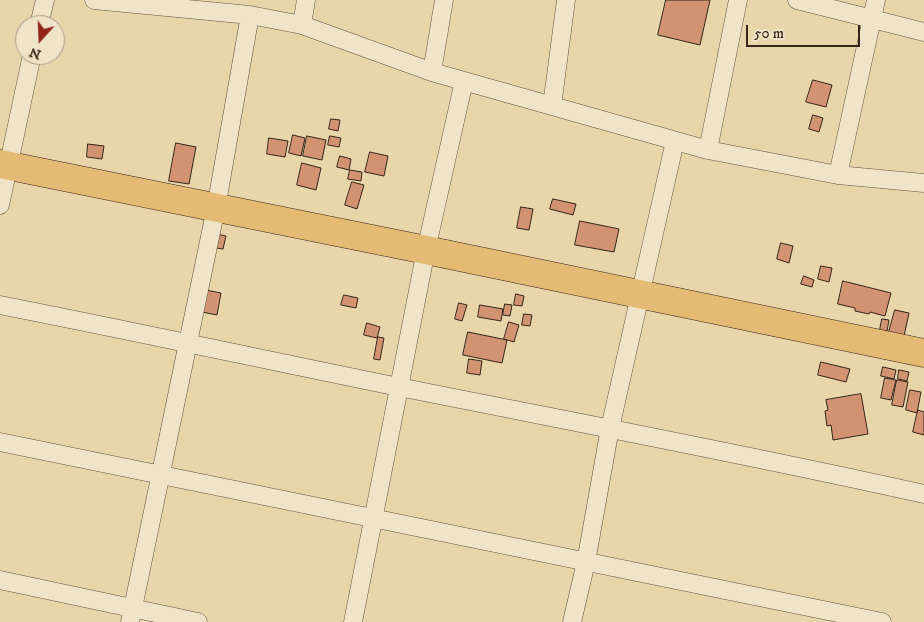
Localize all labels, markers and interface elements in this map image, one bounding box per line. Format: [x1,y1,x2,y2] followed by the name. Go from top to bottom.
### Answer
[15,15,65,65] north arrow
[749,15,863,47] scale bar
[754,24,784,43] text: 50 m
[27,43,44,64] text: N

